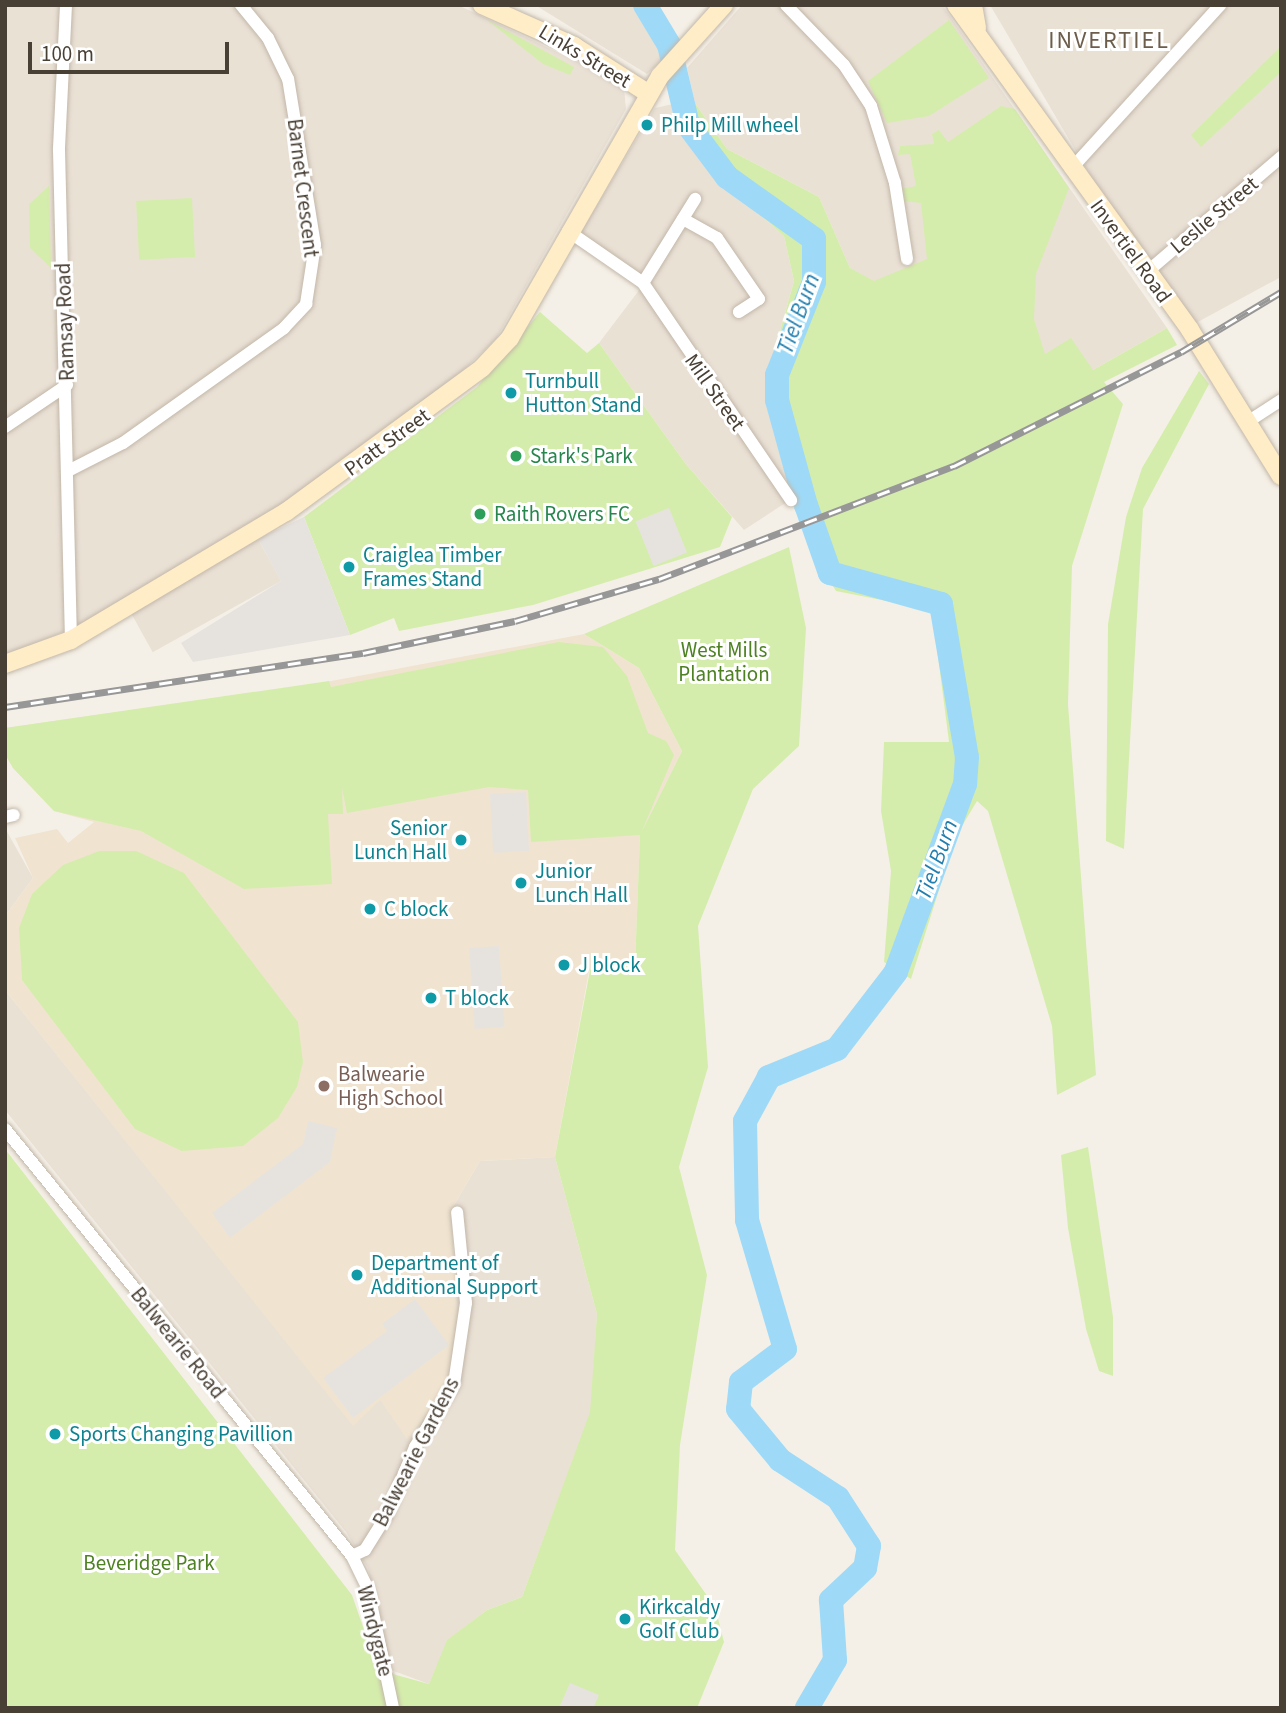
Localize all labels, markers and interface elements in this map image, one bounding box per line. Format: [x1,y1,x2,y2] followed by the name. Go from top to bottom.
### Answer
[534,19,636,93] street label: Links Street
[1049,27,1169,55] district label: INVERTIEL
[32,28,233,72] scale bar
[41,39,94,69] text: 100 m
[661,112,799,138] place label: Philp Mill wheel
[282,117,324,259] street label: Barnet Crescent
[639,117,655,133] marker: Philp Mill wheel
[1165,171,1263,259] street label: Leslie Street
[1085,194,1177,308] street label: Invertiel Road
[50,262,80,382] street label: Ramsay Road
[772,270,826,358] water label: Tiel Burn
[679,349,751,435] street label: Mill Street
[525,368,642,418] place label: Turnbull Hutton Stand
[503,385,519,401] marker: Turnbull Hutton Stand
[339,403,435,481] street label: Pratt Street
[530,443,633,469] place label: Stark's Park
[508,448,524,464] marker: Stark's Park
[494,501,630,527] place label: Raith Rovers FC
[472,506,488,522] marker: Raith Rovers FC
[363,542,502,592] place label: Craiglea Timber Frames Stand
[341,559,357,575] marker: Craiglea Timber Frames Stand
[678,637,770,687] park label: West Mills Plantation
[354,815,447,865] place label: Senior Lunch Hall
[910,816,964,904] water label: Tiel Burn
[453,832,469,848] marker: Senior Lunch Hall
[535,858,628,908] place label: Junior Lunch Hall
[513,875,529,891] marker: Junior Lunch Hall
[384,896,449,922] place label: C block
[362,901,378,917] marker: C block
[578,952,641,978] place label: J block
[556,957,572,973] marker: J block
[445,985,509,1011] place label: T block
[423,990,439,1006] marker: T block
[338,1061,443,1111] place label: Balwearie High School
[316,1078,332,1094] marker: Balwearie High School
[371,1250,538,1300] place label: Department of Additional Support
[349,1267,365,1283] marker: Department of Additional Support
[125,1282,231,1404] street label: Balwearie Road
[368,1373,464,1531] street label: Balwearie Gardens
[69,1421,293,1447] place label: Sports Changing Pavillion
[47,1426,63,1442] marker: Sports Changing Pavillion
[83,1550,215,1576] park label: Beveridge Park
[352,1583,398,1679] street label: Windygate
[639,1594,720,1644] place label: Kirkcaldy Golf Club
[617,1611,633,1627] marker: Kirkcaldy Golf Club

